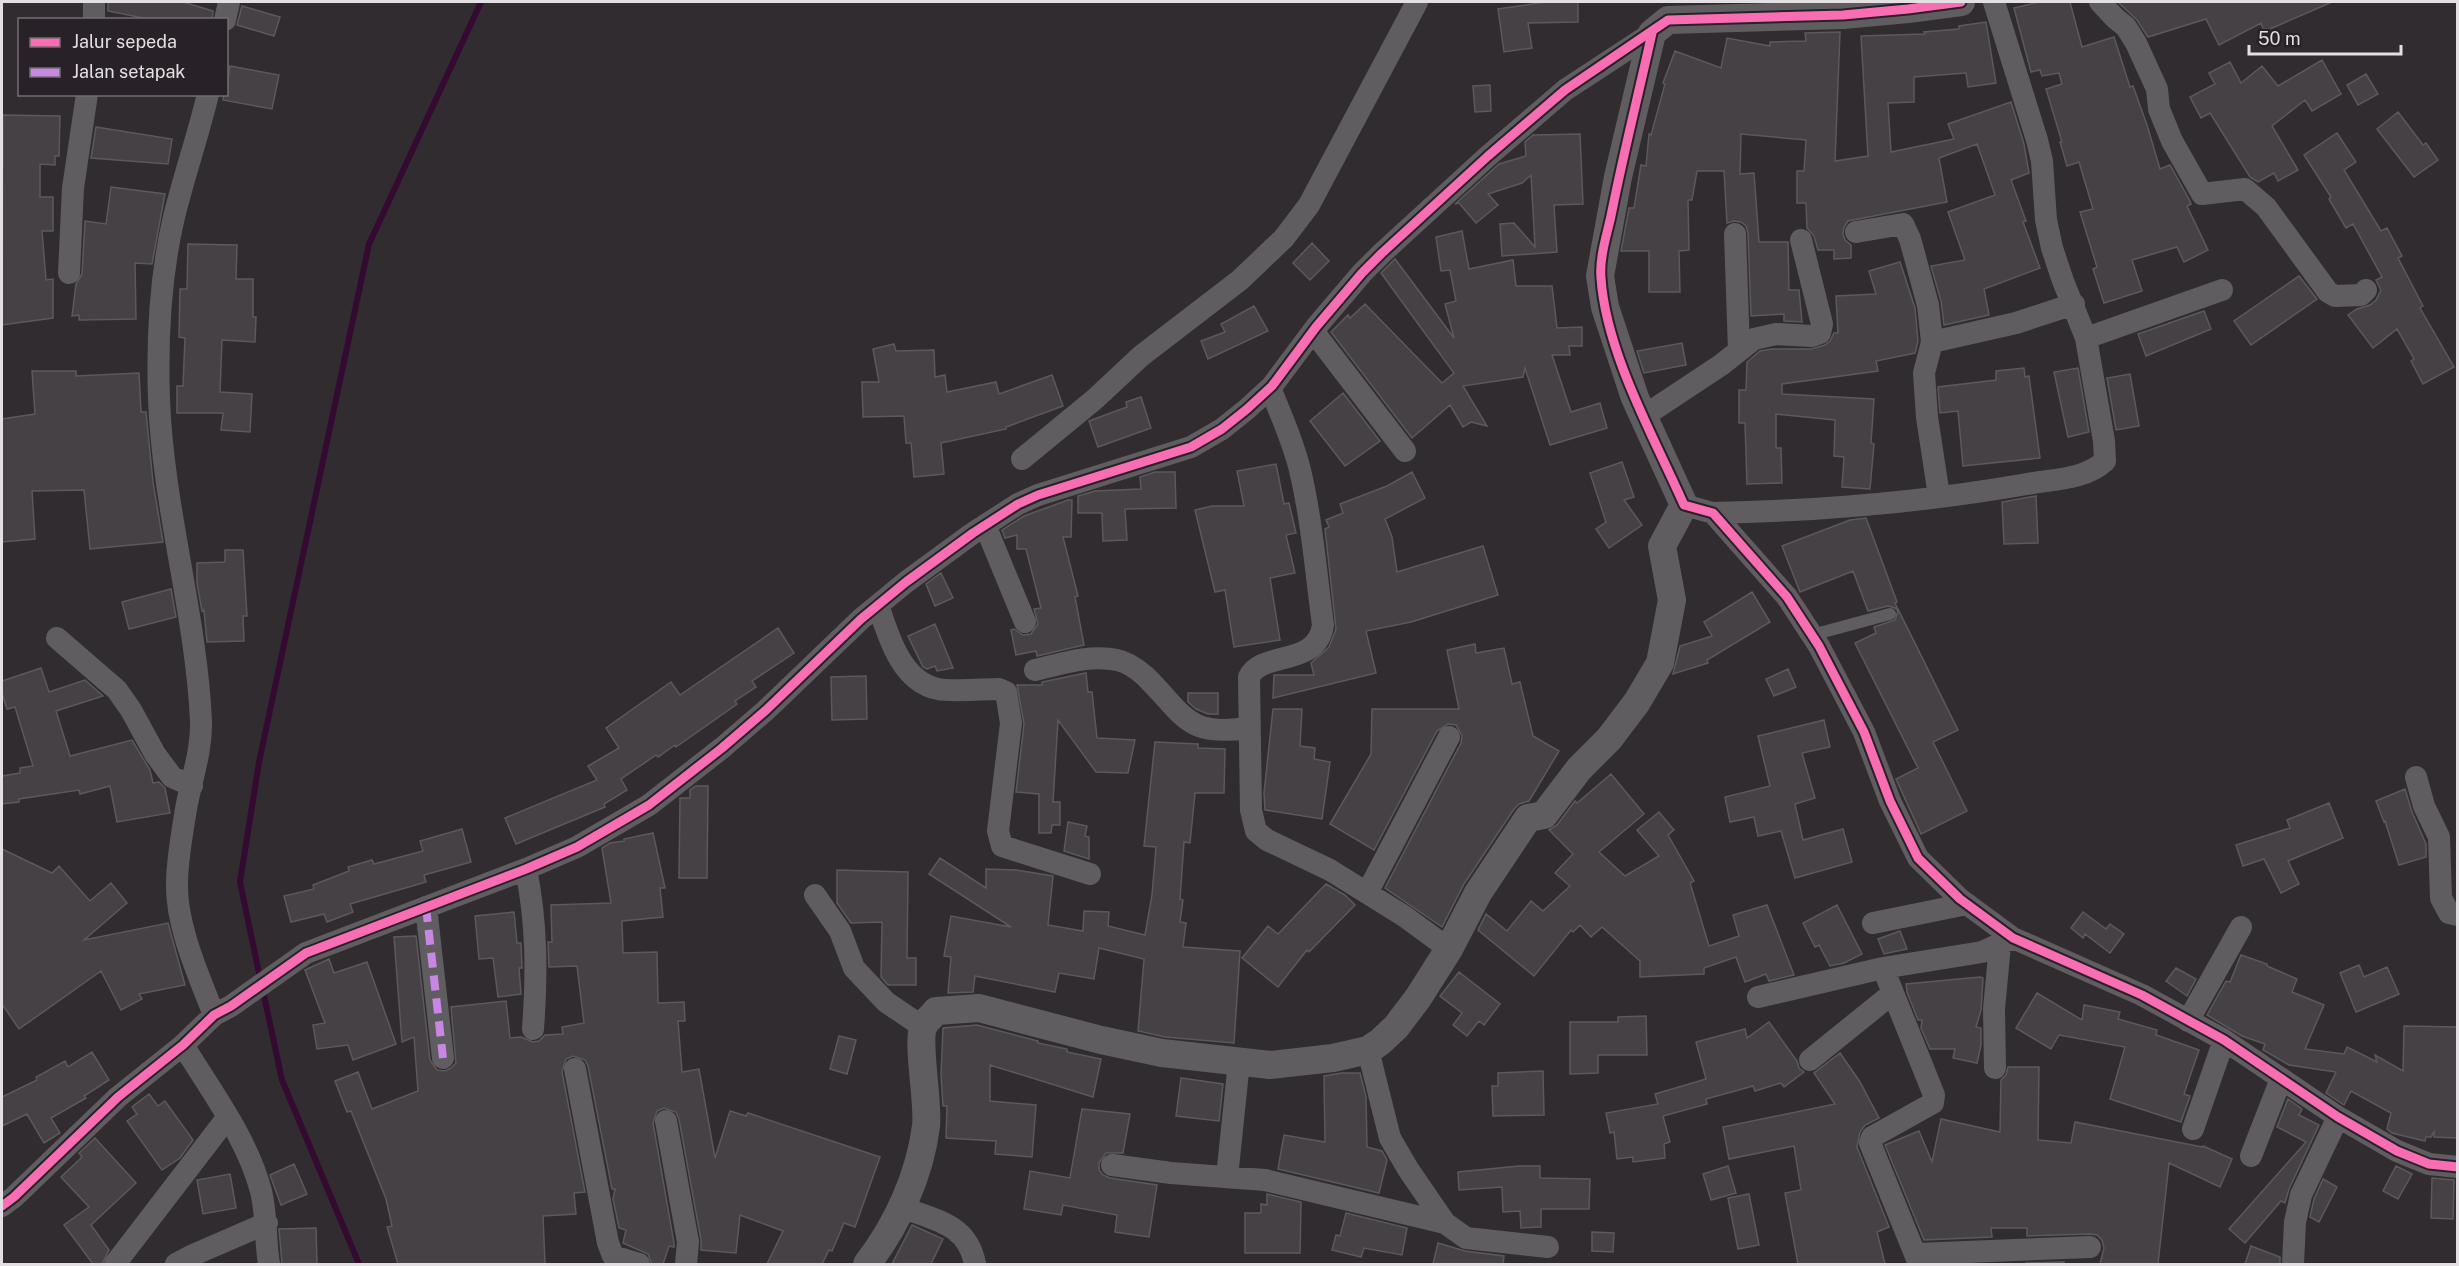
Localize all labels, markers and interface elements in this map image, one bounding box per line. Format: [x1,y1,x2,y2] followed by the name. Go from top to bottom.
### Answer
[18,18,228,96] legend
[2249,18,2400,56] scale bar
[2258,28,2301,49] text: 50 m
[72,31,177,52] text: Jalur sepeda
[72,61,185,82] text: Jalan setapak

